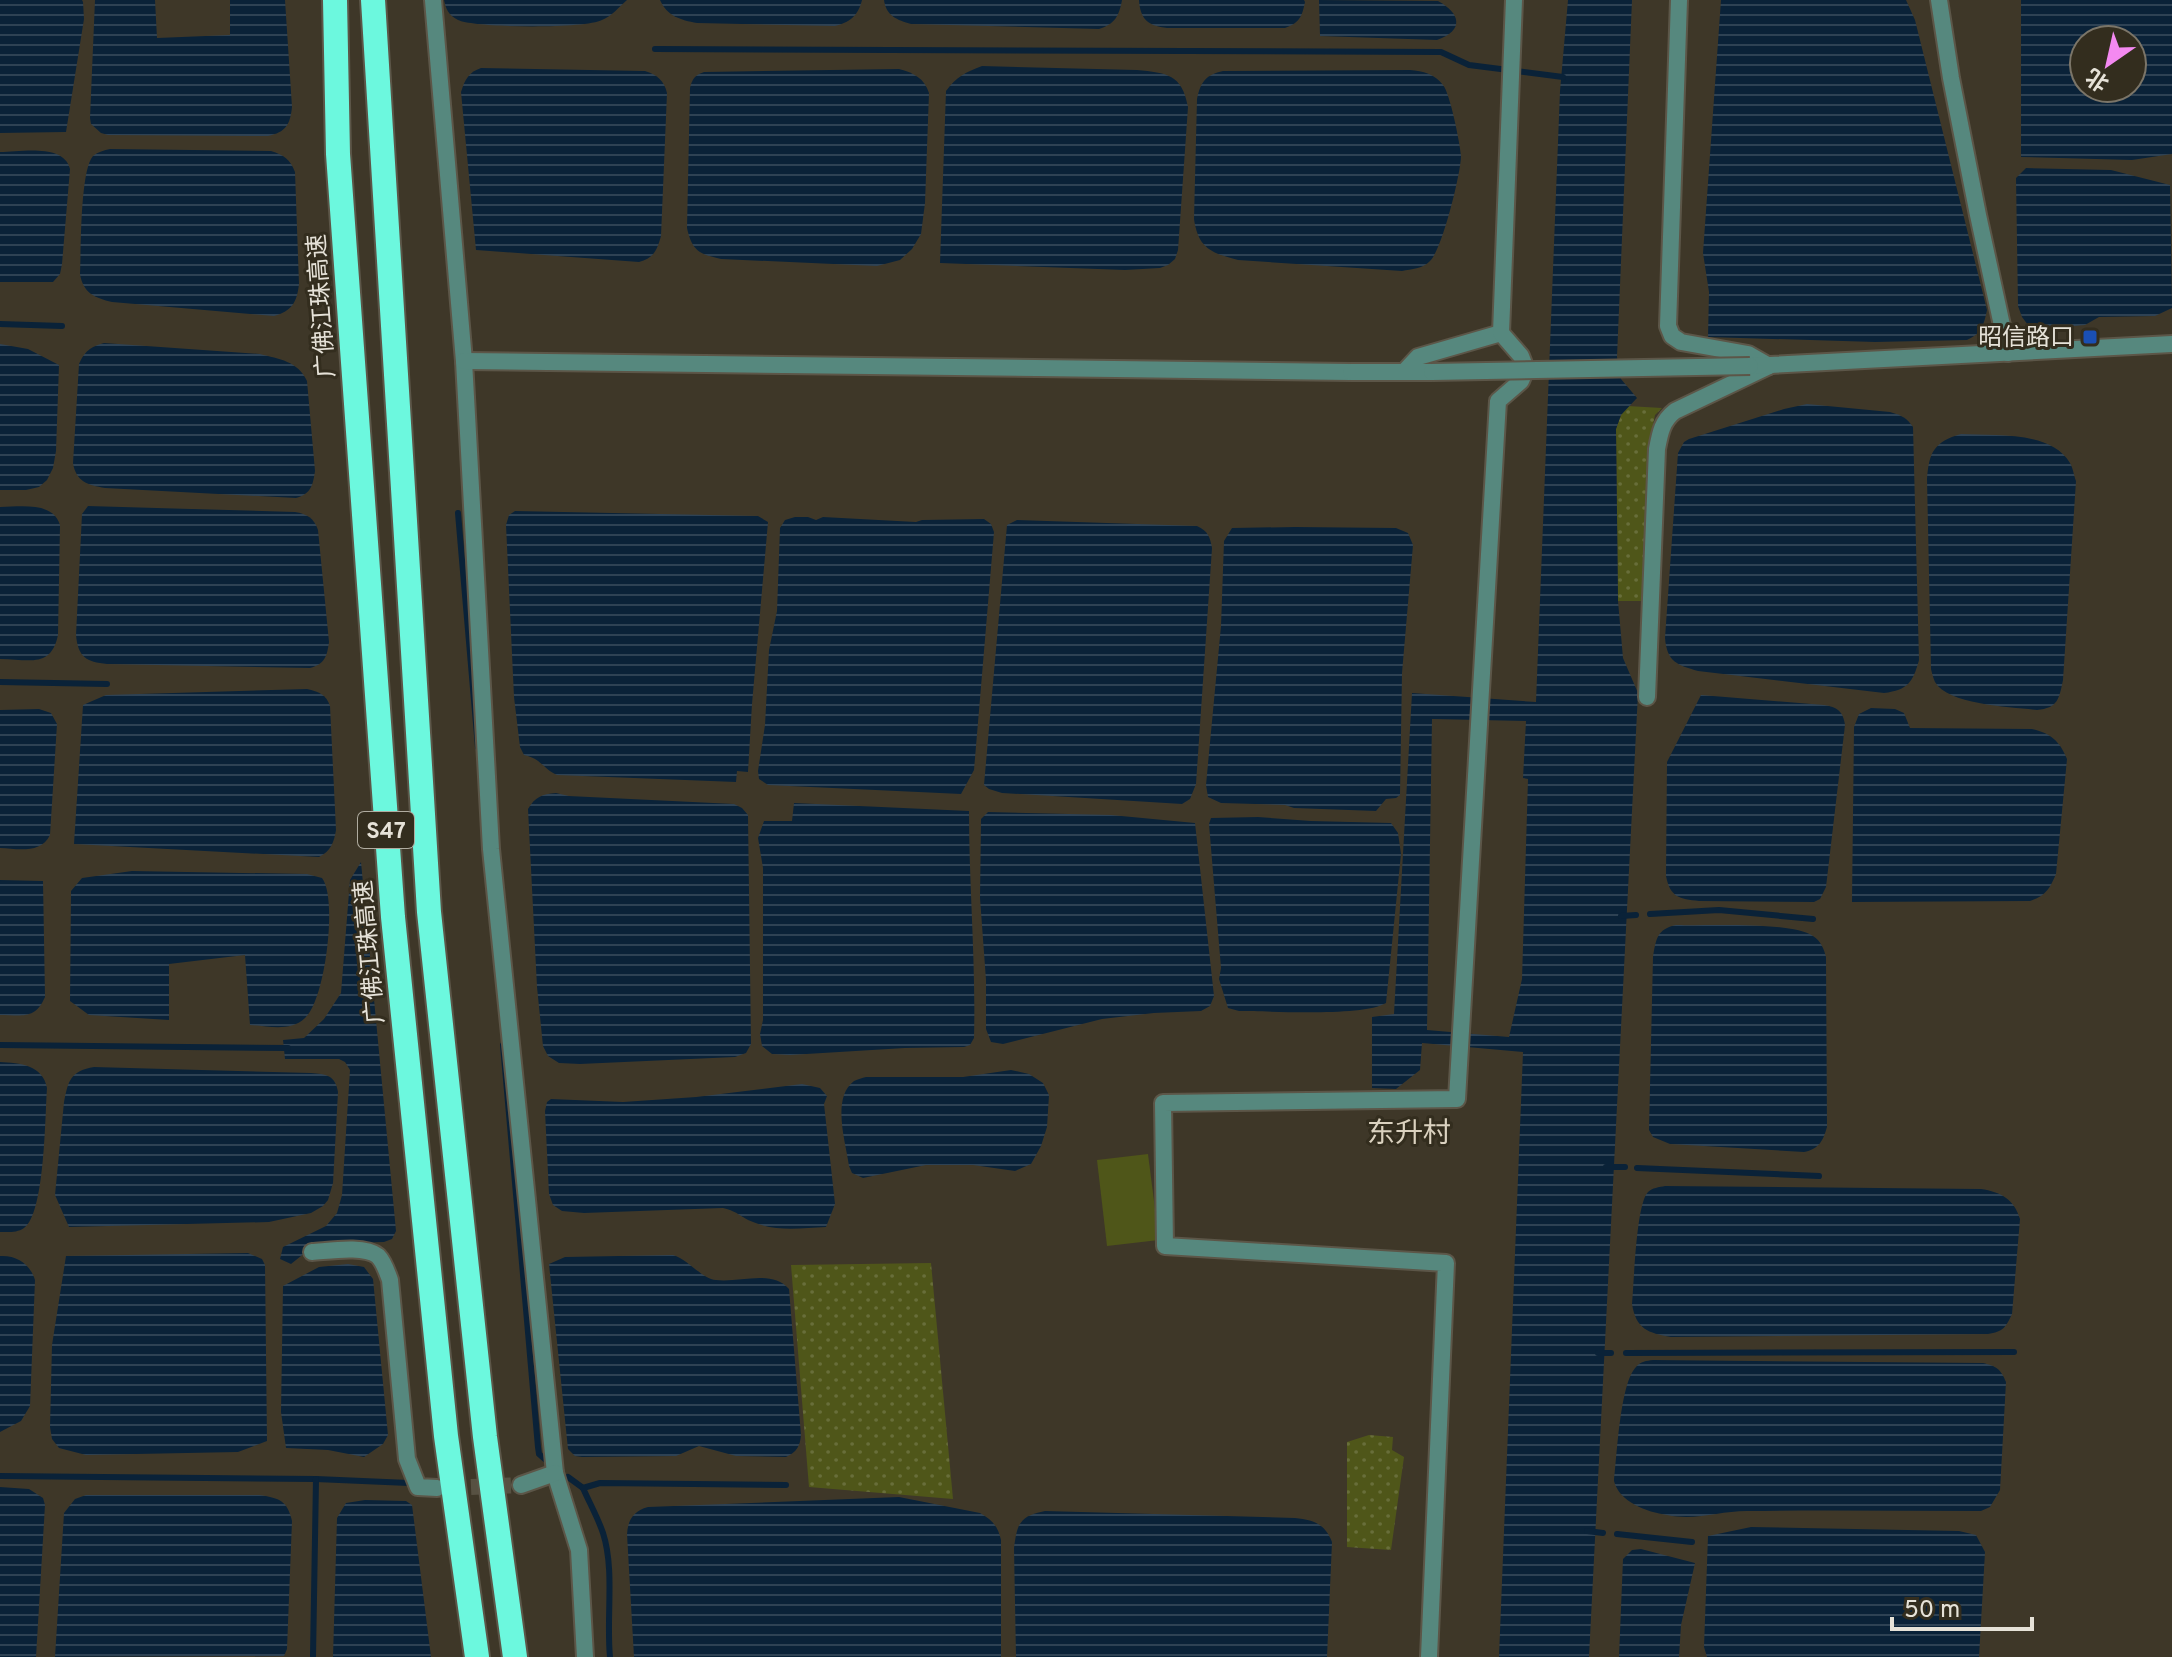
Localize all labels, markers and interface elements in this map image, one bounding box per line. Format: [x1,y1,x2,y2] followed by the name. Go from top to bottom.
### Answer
[2068,24,2148,104] north arrow
[2082,61,2115,96] text: 北
[303,233,343,379] street label: 广佛江珠高速
[1978,324,2074,354] place label: 昭信路口
[2081,328,2099,346] marker: 昭信路口
[358,812,414,848] road number: S47
[350,879,392,1025] street label: 广佛江珠高速
[1367,1117,1451,1153] district label: 东升村
[1892,1581,2032,1631] scale bar
[1904,1596,1960,1626] text: 50 m

